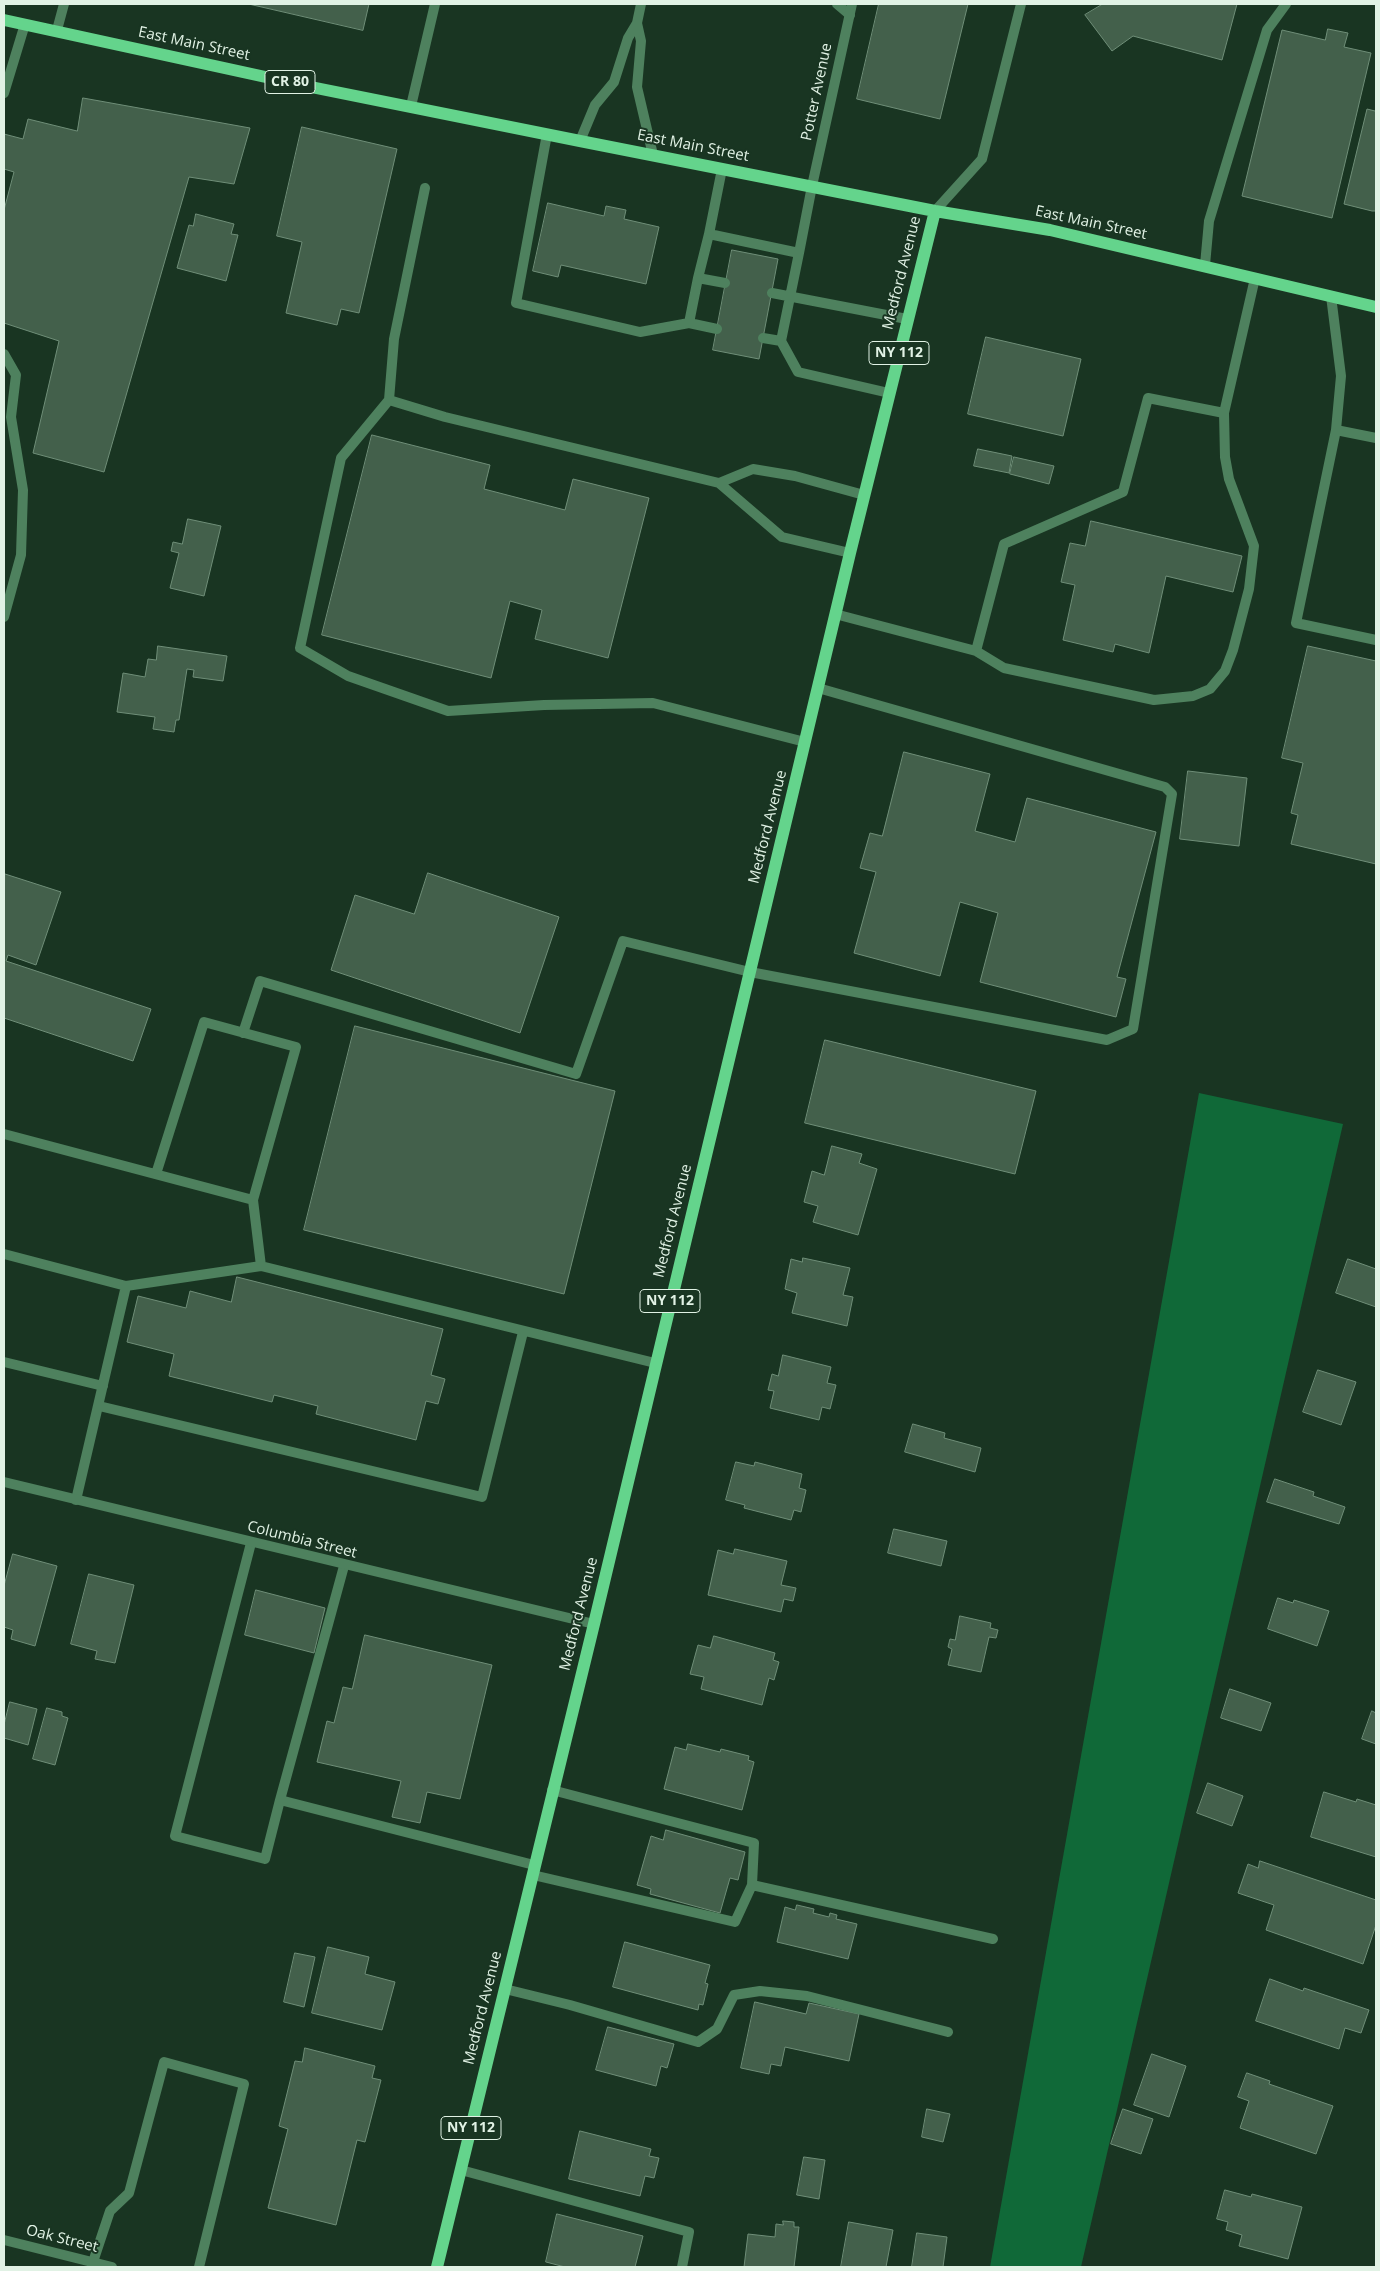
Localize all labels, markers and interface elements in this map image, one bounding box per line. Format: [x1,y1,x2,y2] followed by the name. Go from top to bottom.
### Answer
[137,23,251,65] street label: East Main Street
[798,42,836,142] street label: Potter Avenue
[265,70,315,94] road number: CR 80
[635,126,751,166] street label: East Main Street
[1034,202,1148,244] street label: East Main Street
[879,214,925,332] street label: Medford Avenue
[869,342,929,364] road number: NY 112
[745,768,791,886] street label: Medford Avenue
[650,1162,696,1280] street label: Medford Avenue
[640,1290,700,1312] road number: NY 112
[245,1518,359,1562] street label: Columbia Street
[556,1555,602,1673] street label: Medford Avenue
[460,1949,506,2067] street label: Medford Avenue
[441,2116,501,2140] road number: NY 112
[24,2221,100,2257] street label: Oak Street

